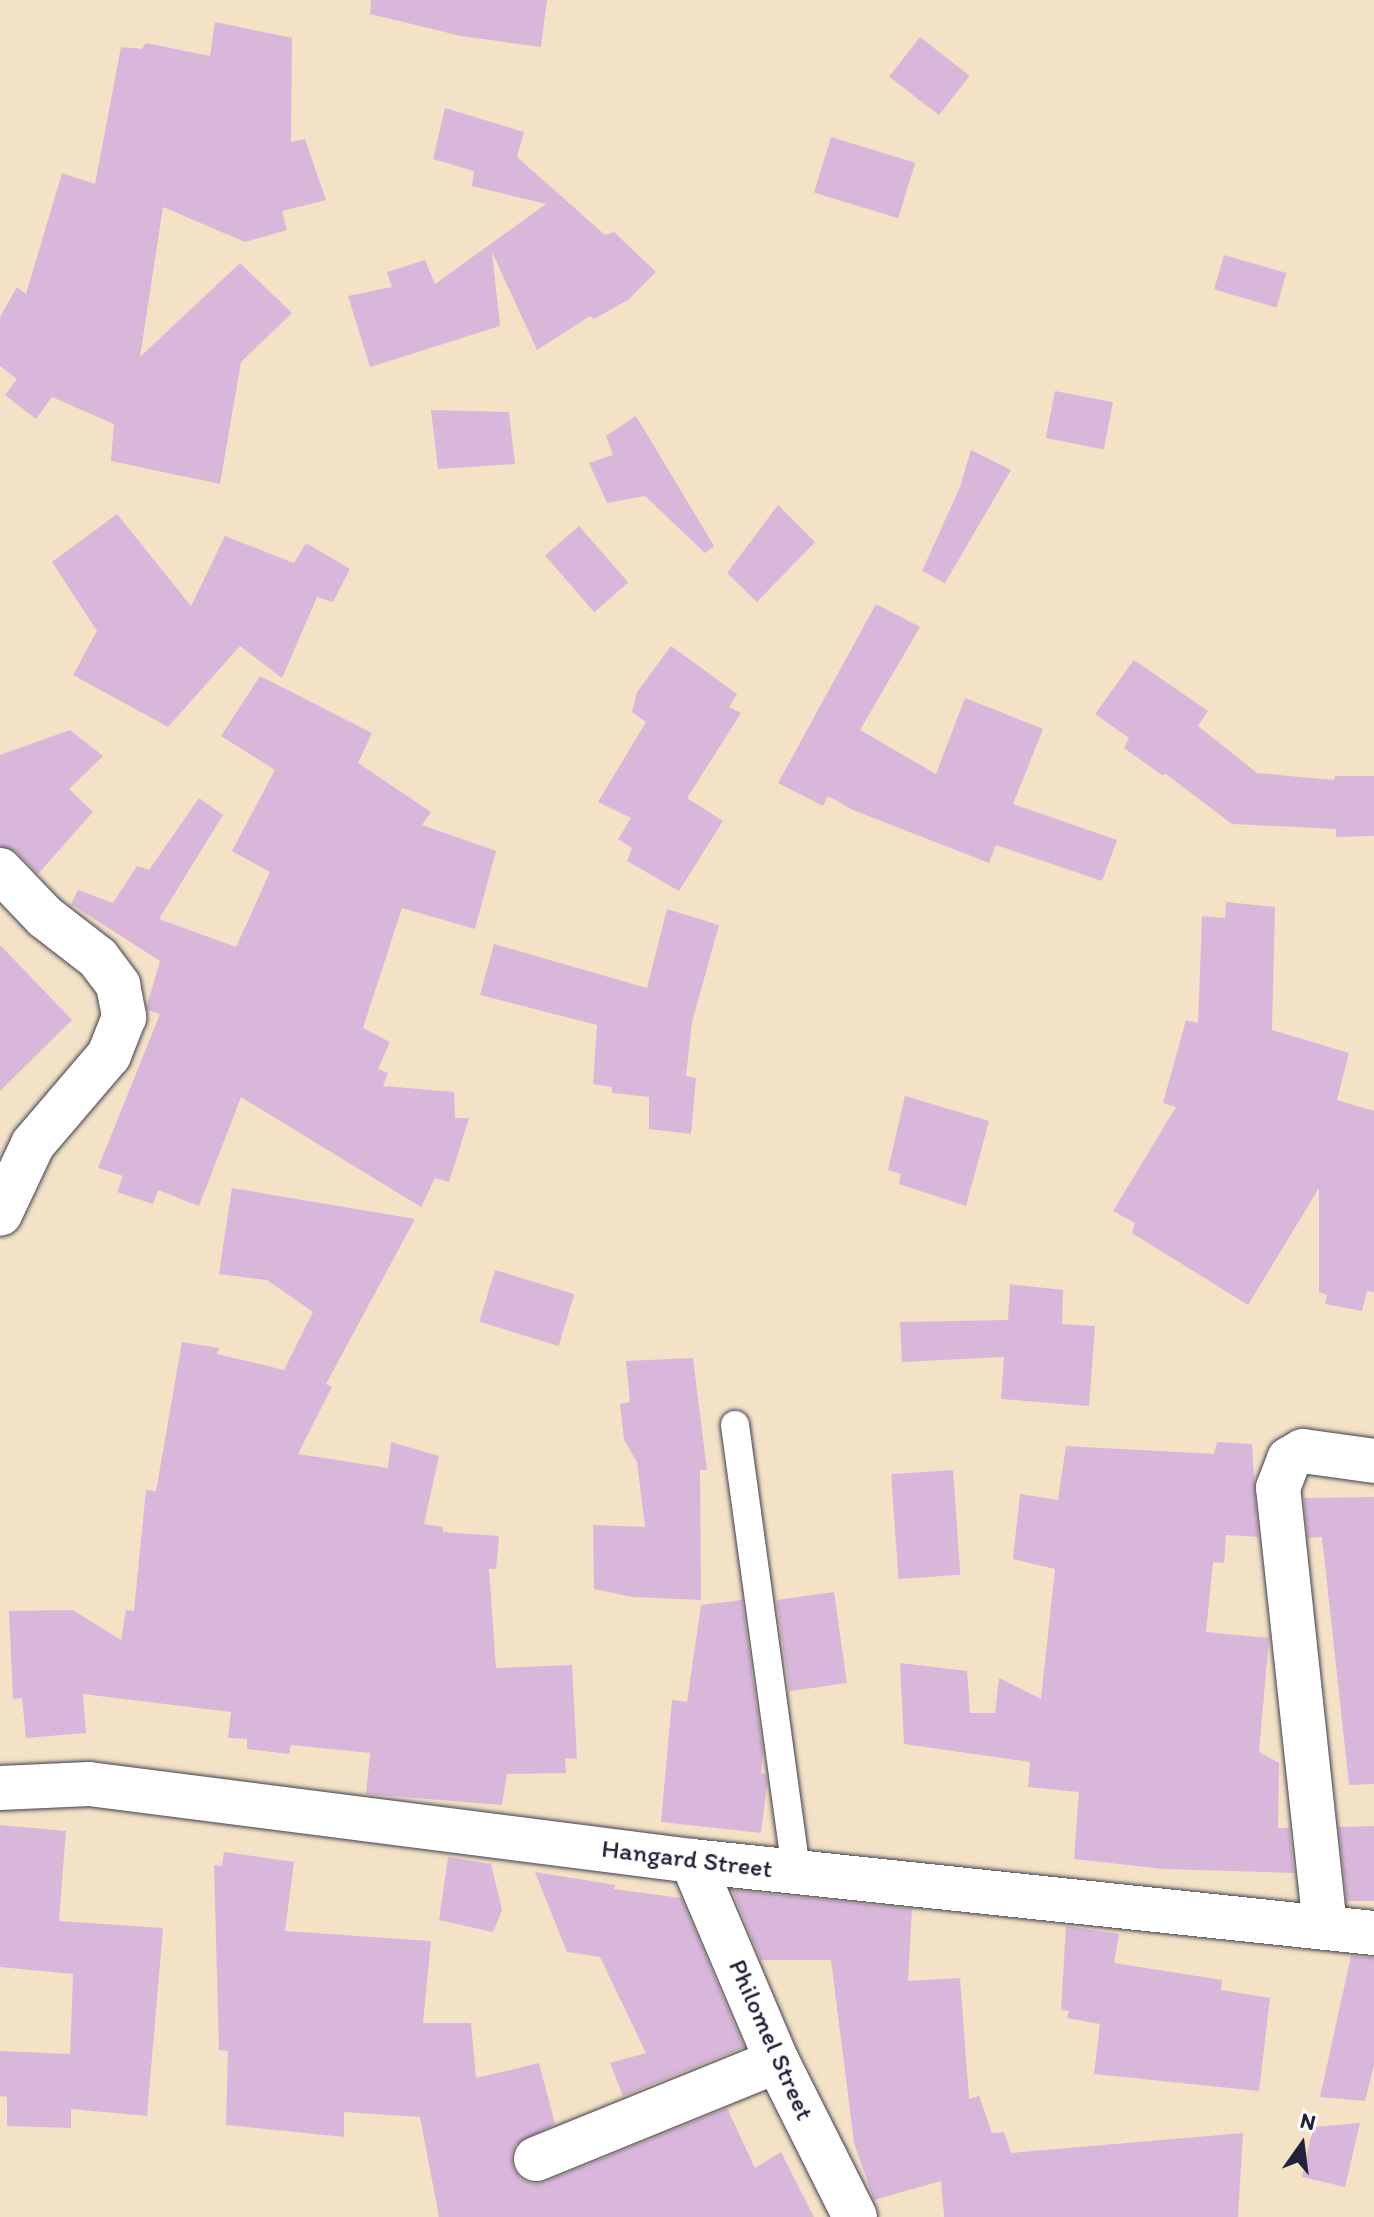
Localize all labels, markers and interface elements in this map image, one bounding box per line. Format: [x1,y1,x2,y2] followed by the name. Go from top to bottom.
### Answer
[600,1833,774,1885] street label: Hangard Street
[722,1955,820,2125] street label: Philomel Street
[1262,2105,1342,2185] north arrow
[1297,2106,1318,2136] text: N

